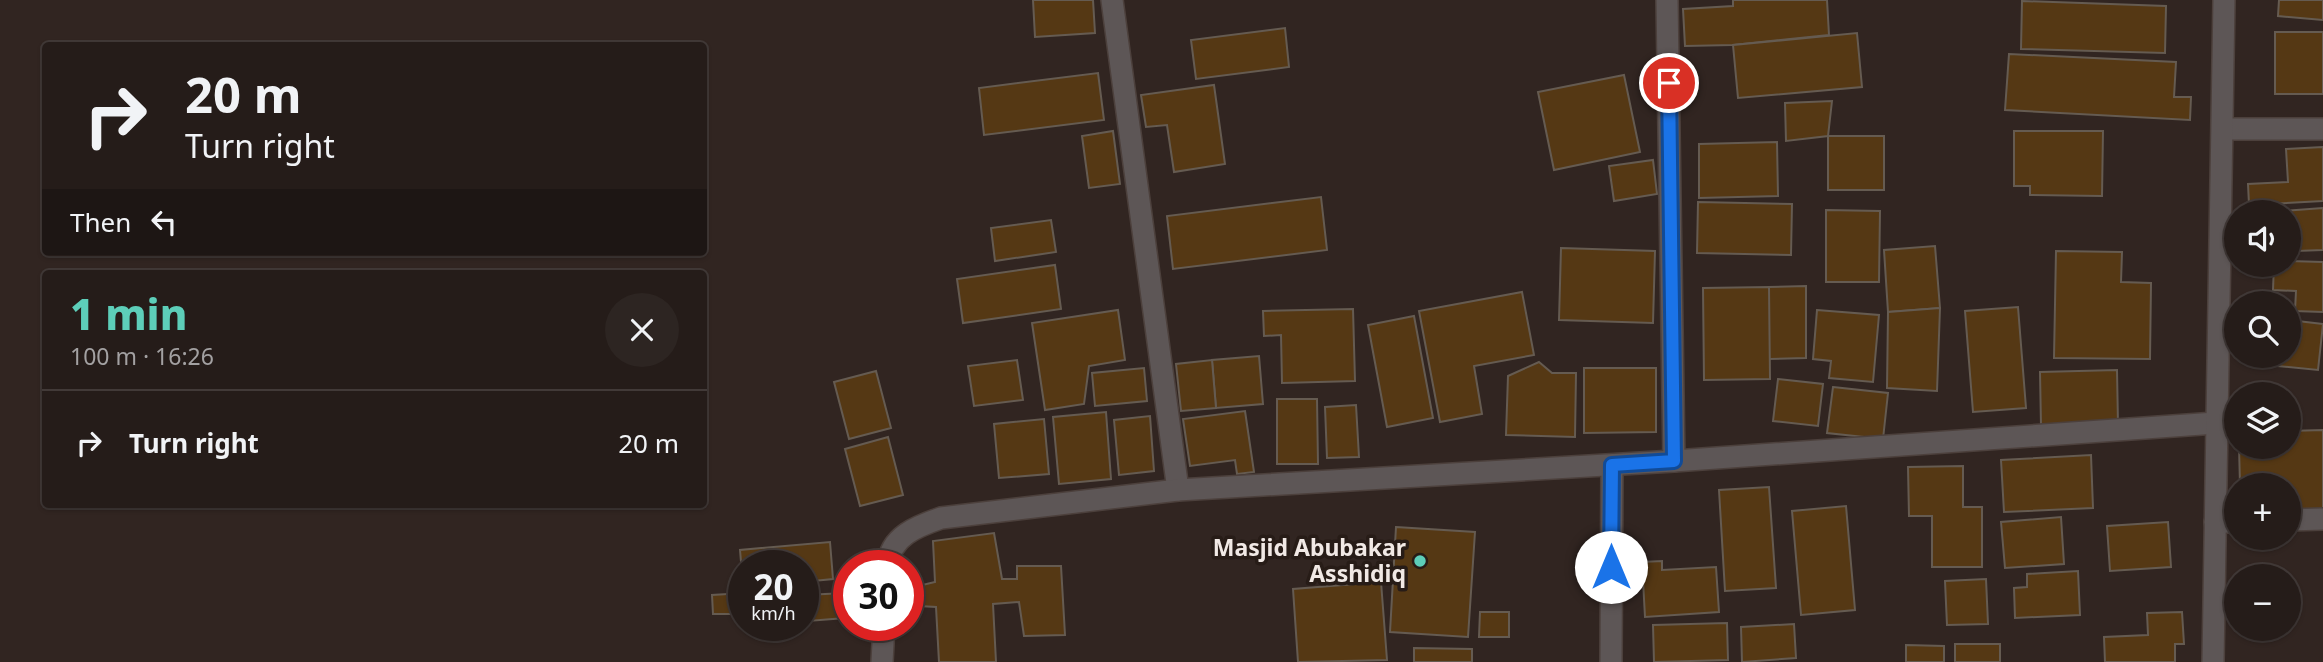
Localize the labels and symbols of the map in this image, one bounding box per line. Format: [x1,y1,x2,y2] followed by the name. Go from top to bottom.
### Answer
[1639,53,1699,113] pin
[1574,530,1648,604] position arrow
[1213,531,1406,589] place label: Masjid Abubakar Asshidiq
[833,550,924,641] speed limit sign: 30
[1412,553,1428,569] marker: Masjid Abubakar Asshidiq

